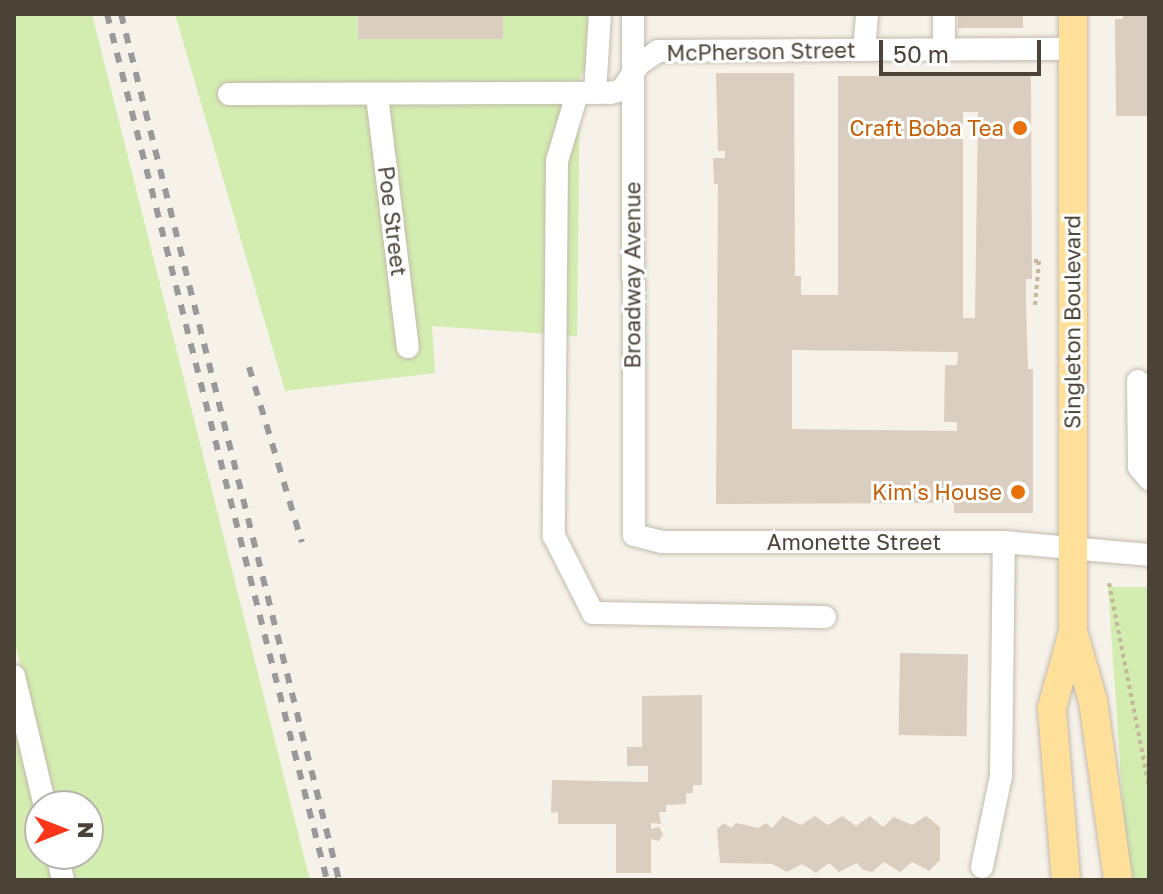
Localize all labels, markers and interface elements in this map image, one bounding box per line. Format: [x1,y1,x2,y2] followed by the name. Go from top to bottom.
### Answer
[883,24,1045,74] scale bar
[666,36,856,66] street label: McPherson Street
[893,39,949,68] text: 50 m
[849,115,1004,141] place label: Craft Boba Tea
[1011,119,1029,137] marker: Craft Boba Tea
[373,164,413,278] street label: Poe Street
[619,181,645,369] street label: Broadway Avenue
[1059,215,1085,429] street label: Singleton Boulevard
[872,479,1002,505] place label: Kim's House
[1009,483,1027,501] marker: Kim's House
[767,529,941,555] street label: Amonette Street
[24,790,104,870] north arrow
[73,822,100,838] text: N

